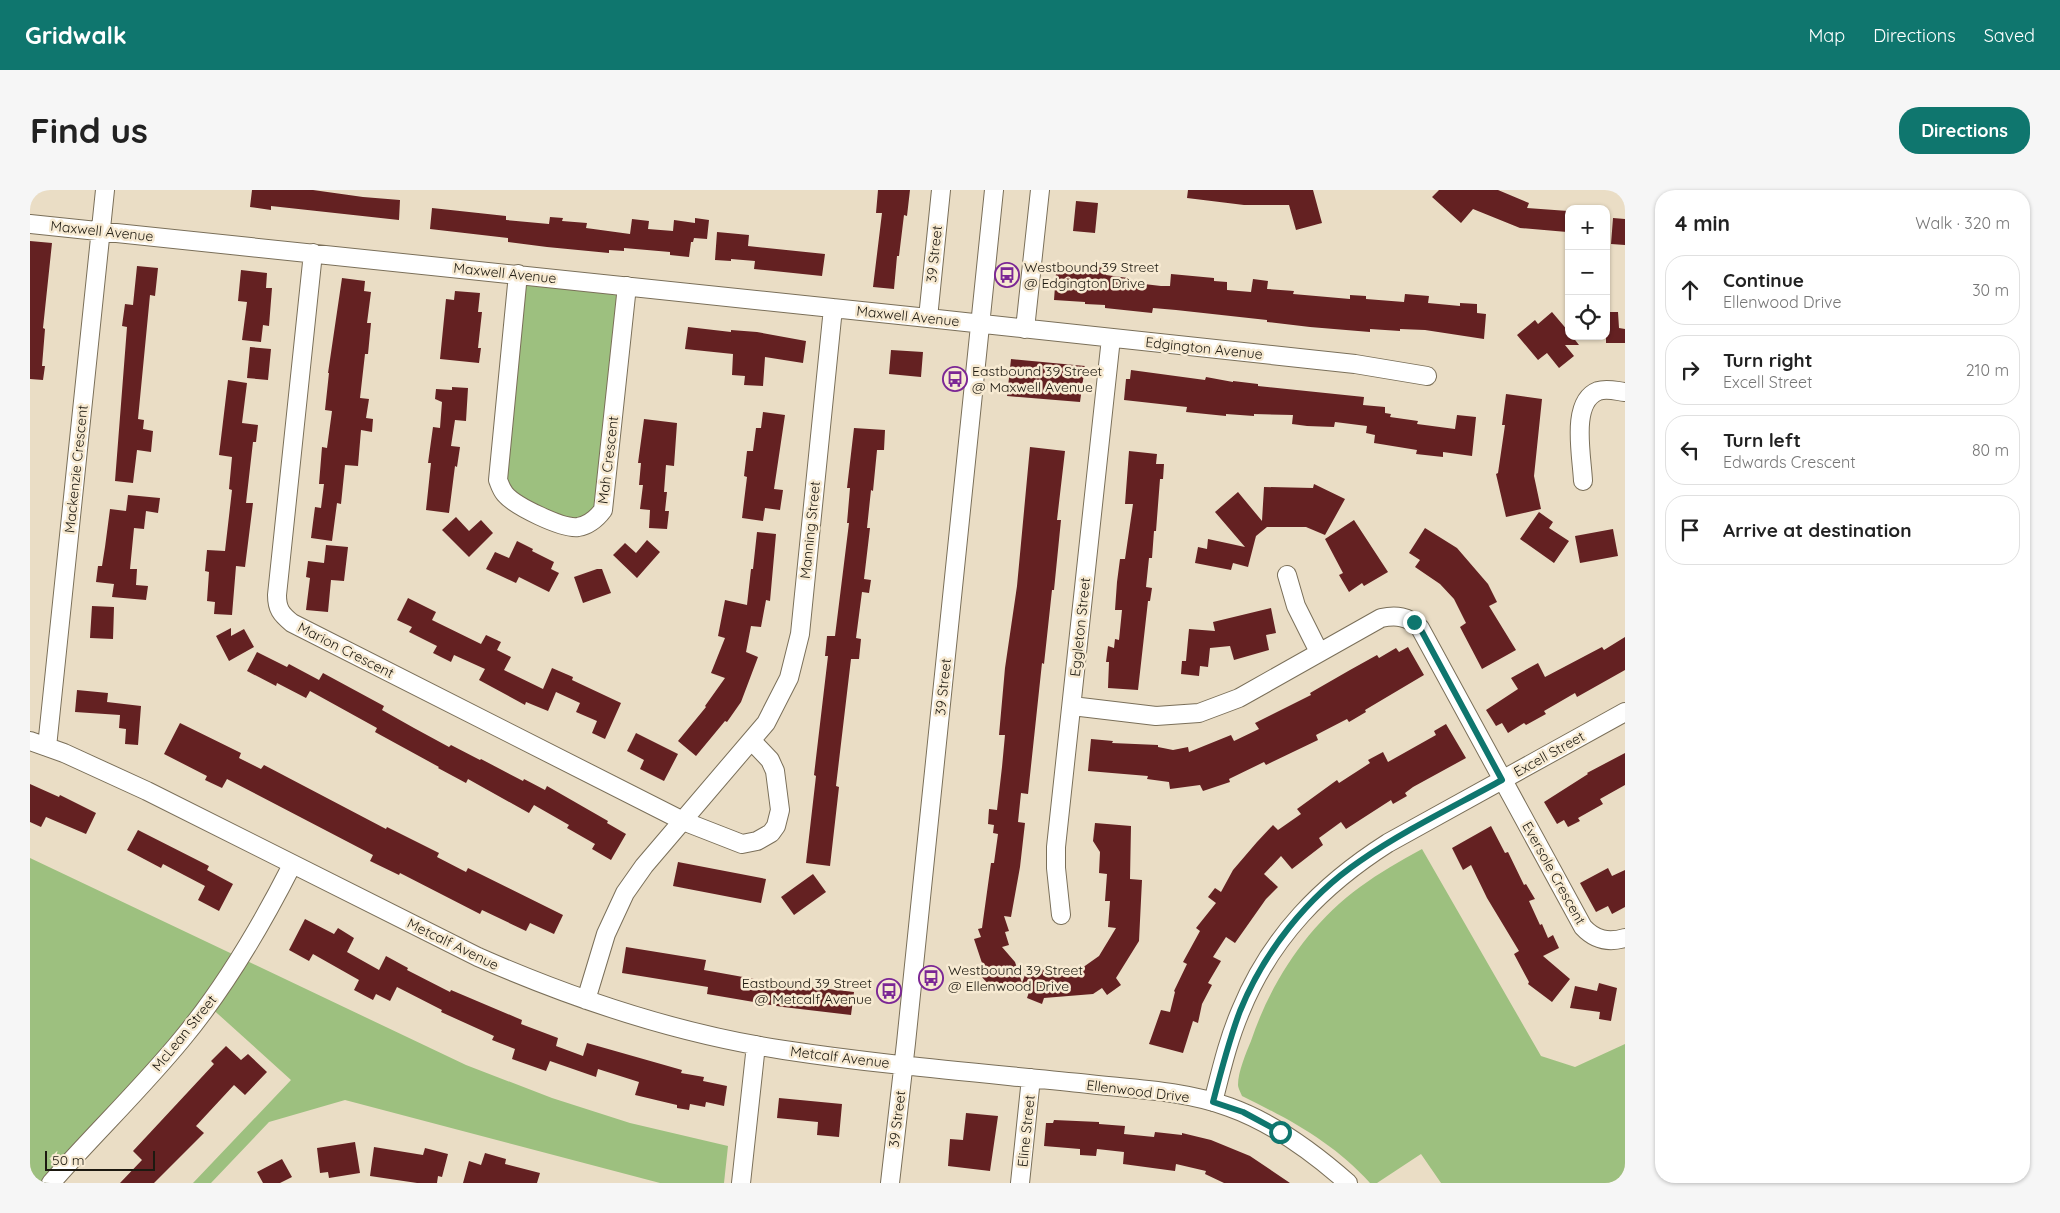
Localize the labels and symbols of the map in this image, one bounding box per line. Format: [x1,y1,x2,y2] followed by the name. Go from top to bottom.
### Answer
[50,217,154,245] street label: Maxwell Avenue
[922,224,946,283] street label: 39 Street
[1024,258,1159,292] place label: Westbound 39 Street @ Edgington Drive
[453,259,557,287] street label: Maxwell Avenue
[994,262,1020,288] bus stop icon: Westbound 39 Street @ Edgington Drive
[856,302,960,330] street label: Maxwell Avenue
[1144,333,1264,363] street label: Edgington Avenue
[972,362,1103,396] place label: Eastbound 39 Street @ Maxwell Avenue
[942,366,968,392] bus stop icon: Eastbound 39 Street @ Maxwell Avenue
[60,404,92,534] street label: Mackenzie Crescent
[594,415,622,505] street label: Mah Crescent
[796,480,824,580] street label: Manning Street
[1066,576,1094,677] street label: Eggleton Street
[1403,611,1426,634] route end
[295,618,397,682] street label: Marion Crescent
[931,657,955,716] street label: 39 Street
[1510,727,1588,781] street label: Excell Street
[1518,818,1590,928] street label: Eversole Crescent
[404,914,502,974] street label: Metcalf Avenue
[948,961,1083,995] place label: Westbound 39 Street @ Ellenwood Drive
[918,965,944,991] bus stop icon: Westbound 39 Street @ Ellenwood Drive
[742,974,872,1008] place label: Eastbound 39 Street @ Metcalf Avenue
[876,978,902,1004] bus stop icon: Eastbound 39 Street @ Metcalf Avenue
[148,991,220,1075] street label: McLean Street
[789,1042,891,1072] street label: Metcalf Avenue
[1085,1076,1191,1106] street label: Ellenwood Drive
[885,1089,909,1149] street label: 39 Street
[1013,1094,1039,1168] street label: Eline Street
[1269,1121,1292,1144] route start
[45,1148,155,1171] scale bar

